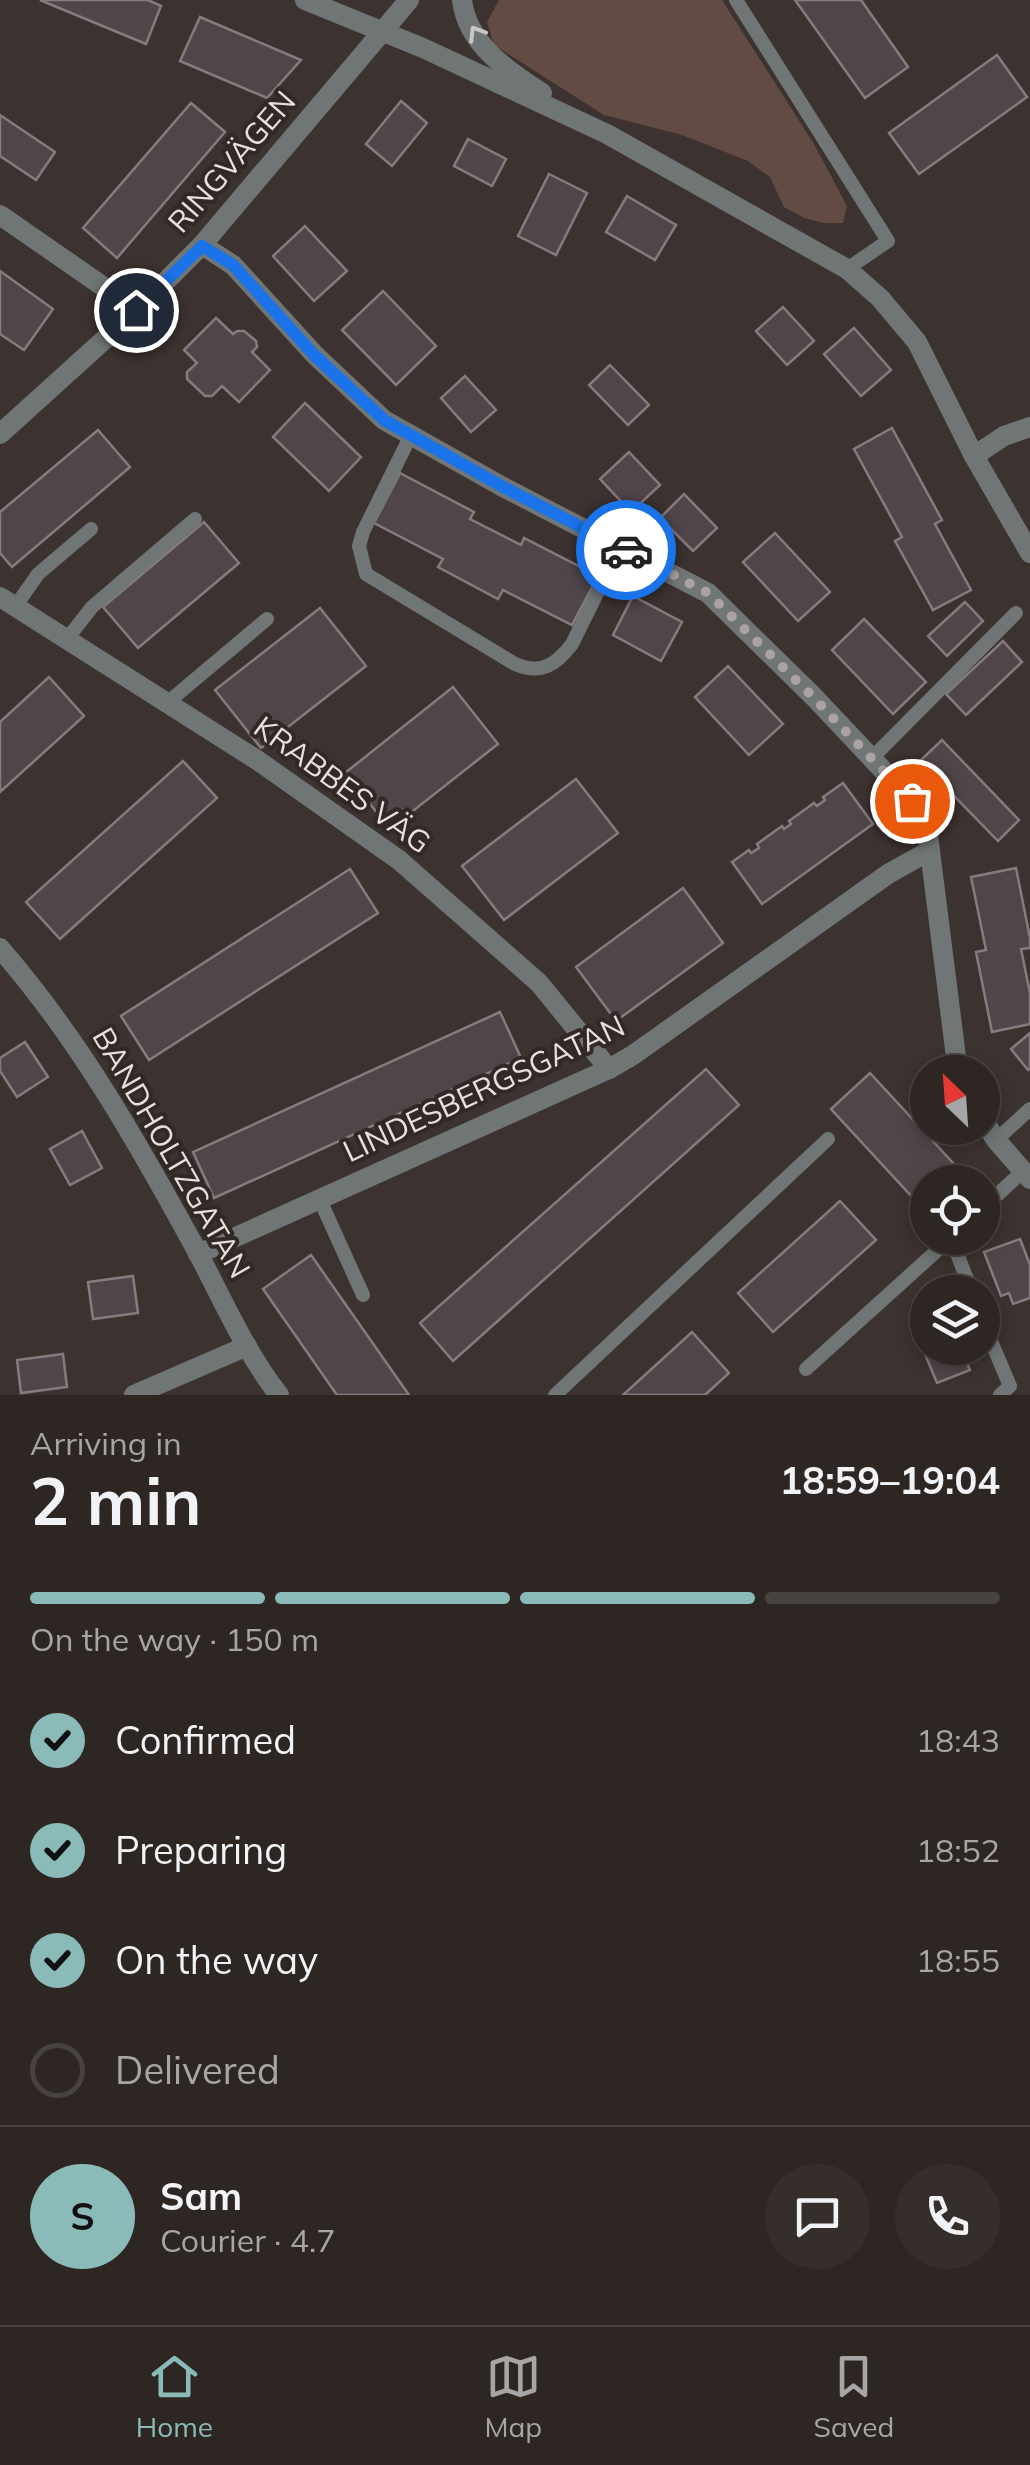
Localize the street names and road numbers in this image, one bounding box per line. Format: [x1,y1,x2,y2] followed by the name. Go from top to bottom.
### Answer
[159,83,303,240] street label: RINGVÄGEN
[247,707,438,861] street label: KRABBES VÄG
[337,1006,630,1170] street label: LINDESBERGSGATAN
[85,1020,259,1285] street label: BANDHOLTZGATAN

